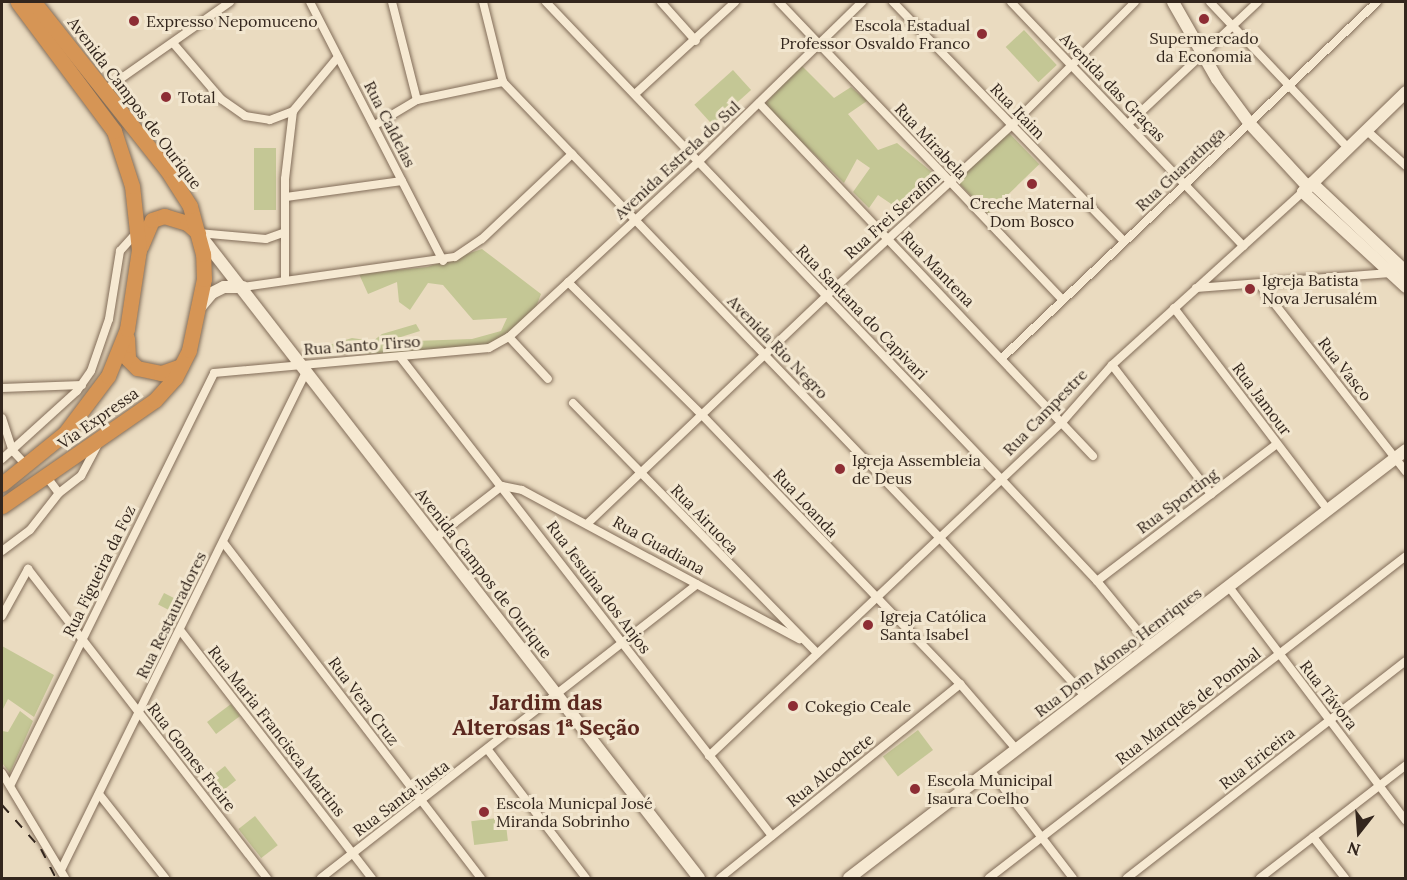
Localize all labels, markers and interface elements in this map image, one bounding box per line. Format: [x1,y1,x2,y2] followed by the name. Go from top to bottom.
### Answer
[146,11,318,31] place label: Expresso Nepomuceno
[1197,12,1211,26] marker: Supermercado da Economia
[64,13,206,193] street label: Avenida Campos de Ourique
[127,14,141,28] marker: Expresso Nepomuceno
[780,15,970,53] place label: Escola Estadual Professor Osvaldo Franco
[975,27,989,41] marker: Escola Estadual Professor Osvaldo Franco
[1149,28,1259,66] place label: Supermercado da Economia
[1056,29,1170,145] street label: Avenida das Graças
[360,78,420,170] street label: Rua Caldelas
[987,79,1049,143] street label: Rua Itaim
[178,87,216,107] place label: Total
[159,90,173,104] marker: Total
[610,97,744,223] street label: Avenida Estrela do Sul
[891,99,971,183] street label: Rua Mirabela
[1132,123,1228,215] street label: Rua Guaratinga
[840,167,944,263] street label: Rua Frei Serafim
[1025,177,1039,191] marker: Creche Maternal Dom Bosco
[970,193,1094,231] place label: Creche Maternal Dom Bosco
[897,227,979,311] street label: Rua Mantena
[793,241,931,383] street label: Rua Santana do Capivari
[1262,270,1378,308] place label: Igreja Batista Nova Jerusalém
[1243,282,1257,296] marker: Igreja Batista Nova Jerusalém
[724,291,832,403] street label: Avenida Rio Negro
[303,331,421,359] street label: Rua Santo Tirso
[1314,333,1376,405] street label: Rua Vasco
[1228,359,1296,439] street label: Rua Jamour
[999,365,1091,459] street label: Rua Campestre
[54,383,142,453] street label: Via Expressa
[852,450,981,488] place label: Igreja Assembleia de Deus
[833,462,847,476] marker: Igreja Assembleia de Deus
[1133,464,1221,538] street label: Rua Sporting
[769,465,843,541] street label: Rua Loanda
[667,480,743,558] street label: Rua Airuoca
[412,484,556,662] street label: Avenida Campos de Ourique
[59,502,139,640] street label: Rua Figueira da Foz
[610,512,708,578] street label: Rua Guadiana
[543,517,655,657] street label: Rua Jesuína dos Anjos
[132,548,210,682] street label: Rua Restauradores
[1031,583,1205,721] street label: Rua Dom Afonso Henriques
[880,606,987,644] place label: Igreja Católica Santa Isabel
[861,618,875,632] marker: Igreja Católica Santa Isabel
[204,642,350,820] street label: Rua Maria Francisca Martins
[1112,644,1264,768] street label: Rua Marquês de Pombal
[325,653,403,749] street label: Rua Vera Cruz
[1296,657,1362,733] street label: Rua Távora
[452,689,640,740] district label: Jardim das Alterosas 1ª Seção
[805,696,911,716] place label: Cokegio Ceale
[144,699,240,815] street label: Rua Gomes Freire
[786,699,800,713] marker: Cokegio Ceale
[1216,723,1298,793] street label: Rua Ericeira
[783,729,877,811] street label: Rua Alcochete
[349,756,453,840] street label: Rua Santa Justa
[927,770,1053,808] place label: Escola Municipal Isaura Coelho
[908,782,922,796] marker: Escola Municipal Isaura Coelho
[496,793,653,831] place label: Escola Municpal José Miranda Sobrinho
[1329,802,1389,862] north arrow
[477,805,491,819] marker: Escola Municpal José Miranda Sobrinho
[1345,838,1363,861] text: N

